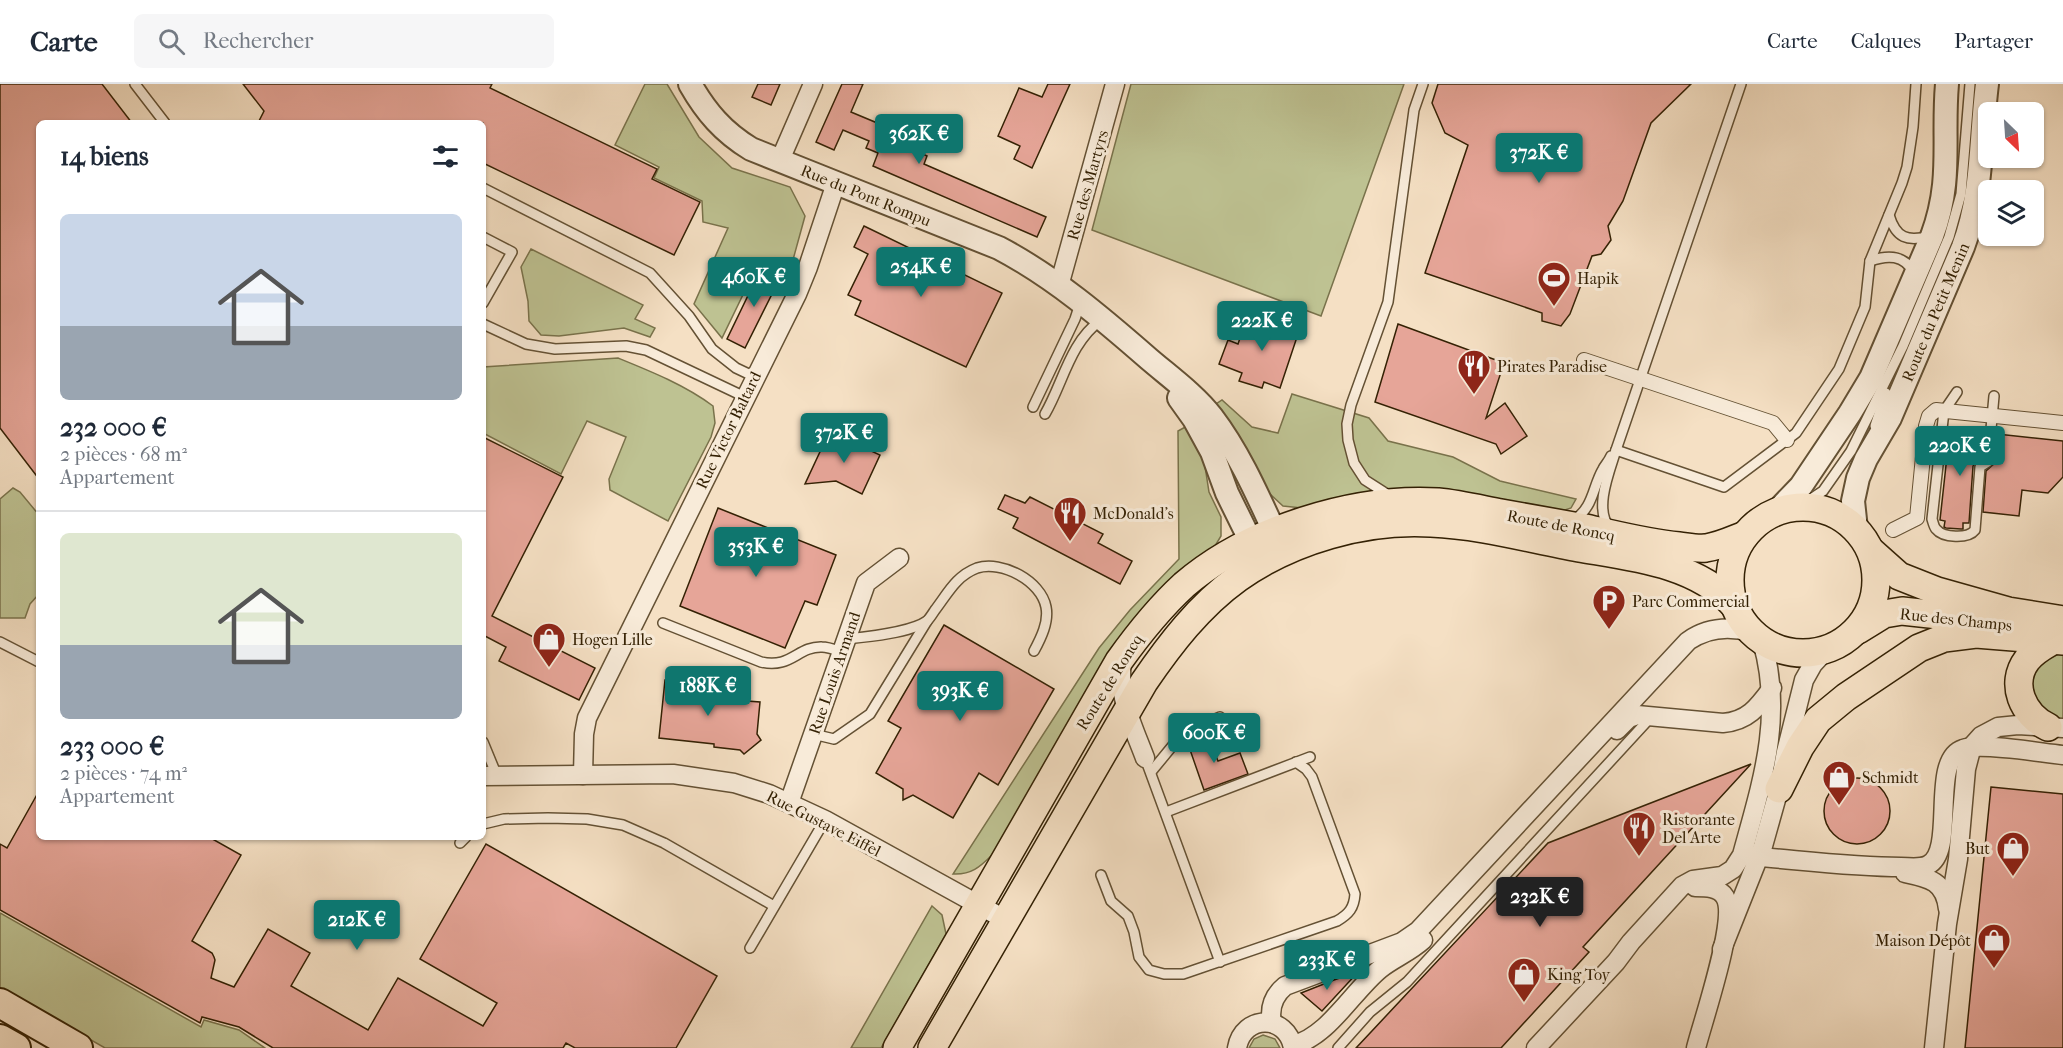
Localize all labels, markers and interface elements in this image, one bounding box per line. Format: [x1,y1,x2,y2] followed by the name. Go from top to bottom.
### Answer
[134,14,554,68] search box
[30,25,98,58] text: Carte
[155,25,188,58] icon: search
[203,28,313,54] text: Rechercher
[1767,29,1818,53] text: Carte
[1851,29,1921,53] text: Calques
[1954,29,2033,53] text: Partager
[1978,102,2044,168] north arrow
[1978,102,2044,246] map controls
[870,114,968,165] pin: 362K €
[889,122,949,145] text: 362K €
[1063,128,1112,242] street label: Rue des Martyrs
[1490,133,1588,184] pin: 372K €
[429,140,462,173] icon: filters
[60,141,149,172] text: 14 biens
[1510,141,1568,164] text: 372K €
[798,161,934,230] street label: Rue du Pont Rompu
[1978,180,2044,246] button: layers
[1898,239,1974,384] street label: Route du Petit Menin
[872,247,970,298] pin: 254K €
[207,253,315,361] icon: home
[890,255,952,278] text: 254K €
[705,257,803,308] pin: 460K €
[1536,260,1572,307] sports icon: Hapik
[722,265,786,288] text: 460K €
[1577,269,1619,288] place label: Hapik
[1213,301,1311,352] pin: 222K €
[1231,309,1293,332] text: 222K €
[1456,348,1492,395] restaurant icon: Pirates Paradise
[1497,357,1607,376] place label: Pirates Paradise
[692,368,765,492] street label: Rue Victor Baltard
[60,412,167,443] text: 232 000 €
[795,413,893,464] pin: 372K €
[815,421,873,444] text: 372K €
[1911,426,2009,477] pin: 220K €
[1929,434,1991,457] text: 220K €
[60,443,187,466] text: 2 pièces · 68 m²
[60,466,175,489] text: Appartement
[1052,495,1088,542] restaurant icon: McDonald's
[1093,504,1174,523] place label: McDonald's
[1505,506,1617,545] street label: Route de Roncq
[707,527,805,578] pin: 353K €
[728,535,784,558] text: 353K €
[207,572,315,680] icon: home
[1591,583,1627,630] parking icon: Parc Commercial
[1632,592,1750,611] place label: Parc Commercial
[1899,604,2013,635] street label: Rue des Champs
[805,609,864,737] street label: Rue Louis Armand
[531,621,567,668] shop icon: Hogen Lille
[572,630,653,649] place label: Hogen Lille
[1072,630,1147,734] street label: Route de Roncq
[659,666,757,717] pin: 188K €
[911,671,1009,722] pin: 393K €
[679,674,737,697] text: 188K €
[931,679,989,702] text: 393K €
[1165,713,1263,764] pin: 600K €
[1182,721,1246,744] text: 600K €
[60,731,164,762] text: 233 000 €
[1821,759,1857,806] shop icon: Schmidt
[60,762,187,785] text: 2 pièces · 74 m²
[1862,768,1919,787] place label: Schmidt
[60,785,175,808] text: Appartement
[763,786,885,861] street label: Rue Gustave Eiffel
[1621,810,1657,857] restaurant icon: Ristorante Del Arte
[1662,810,1735,847] place label: Ristorante Del Arte
[1995,830,2031,877] shop icon: But
[1965,839,1990,858] place label: But
[1491,877,1589,928] pin: 232K €
[1510,885,1570,908] text: 232K €
[308,900,406,951] pin: 212K €
[328,908,386,931] text: 212K €
[1976,922,2012,969] shop icon: Maison Dépôt
[1875,931,1971,950] place label: Maison Dépôt
[1278,940,1376,991] pin: 233K €
[1298,948,1356,971] text: 233K €
[1506,956,1542,1003] shop icon: King Toy
[1547,965,1611,984] place label: King Toy

